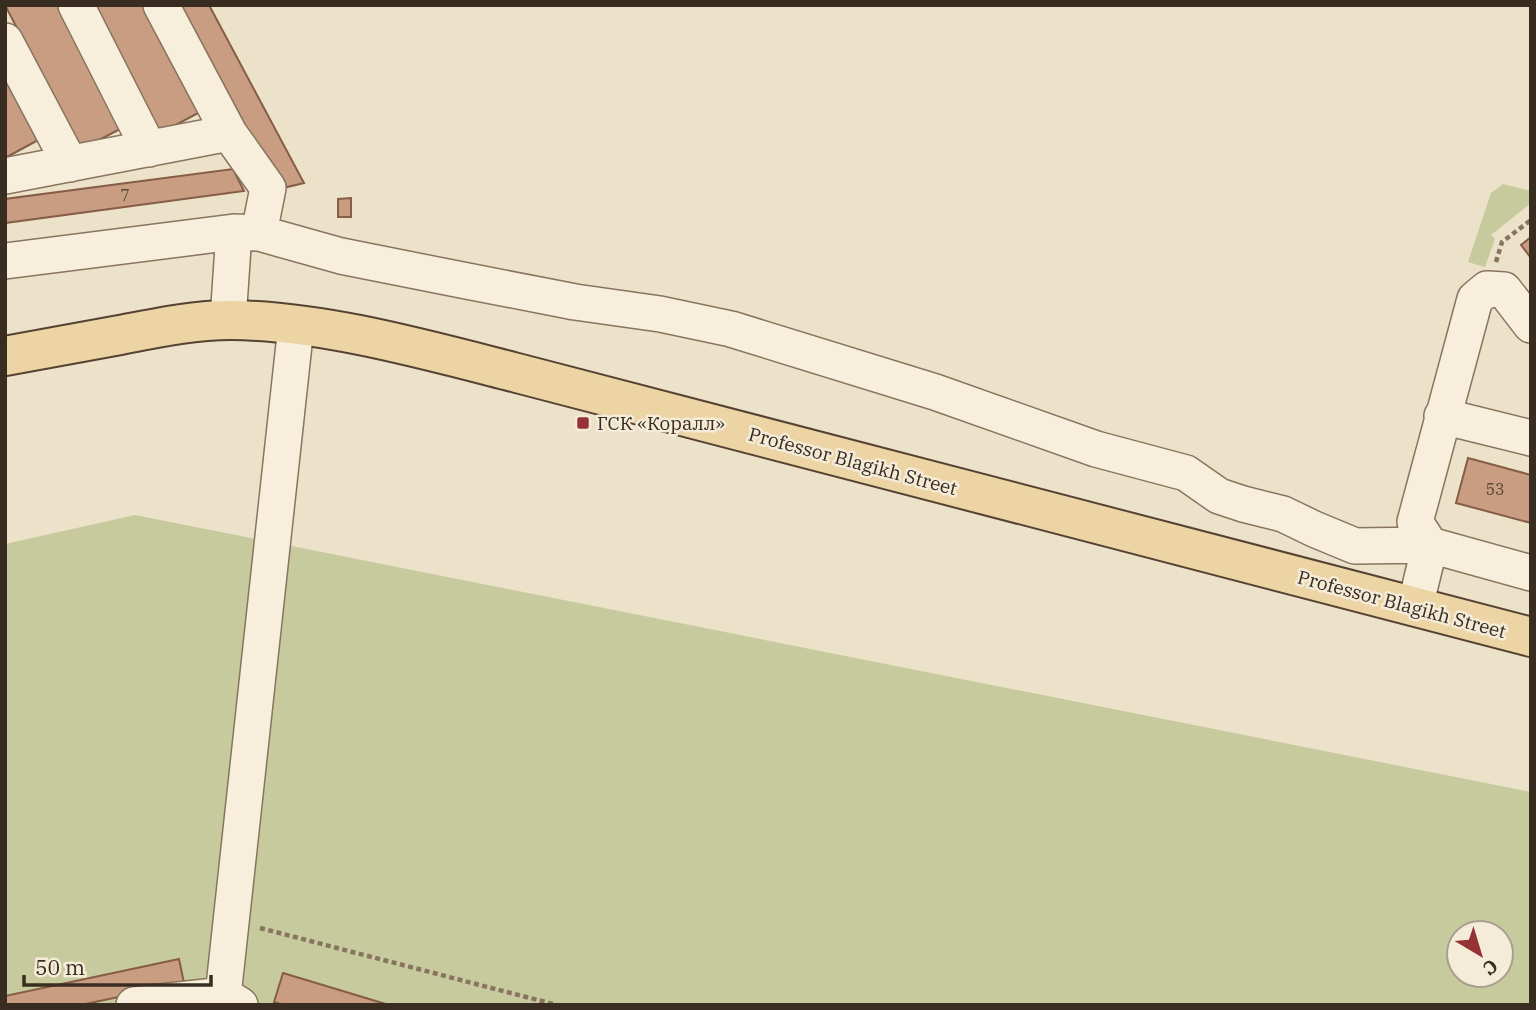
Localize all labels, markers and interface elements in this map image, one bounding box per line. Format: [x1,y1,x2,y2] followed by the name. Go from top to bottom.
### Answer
[120,185,130,205] house number: 7
[597,411,725,435] place label: ГСК «Коралл»
[575,415,591,431] marker: ГСК «Коралл»
[746,422,960,500] street label: Professor Blagikh Street
[1485,479,1505,499] house number: 53
[1295,565,1509,643] street label: Professor Blagikh Street
[1445,919,1515,989] north arrow
[24,944,212,988] scale bar
[35,953,85,981] text: 50 m
[1478,954,1503,981] text: С

